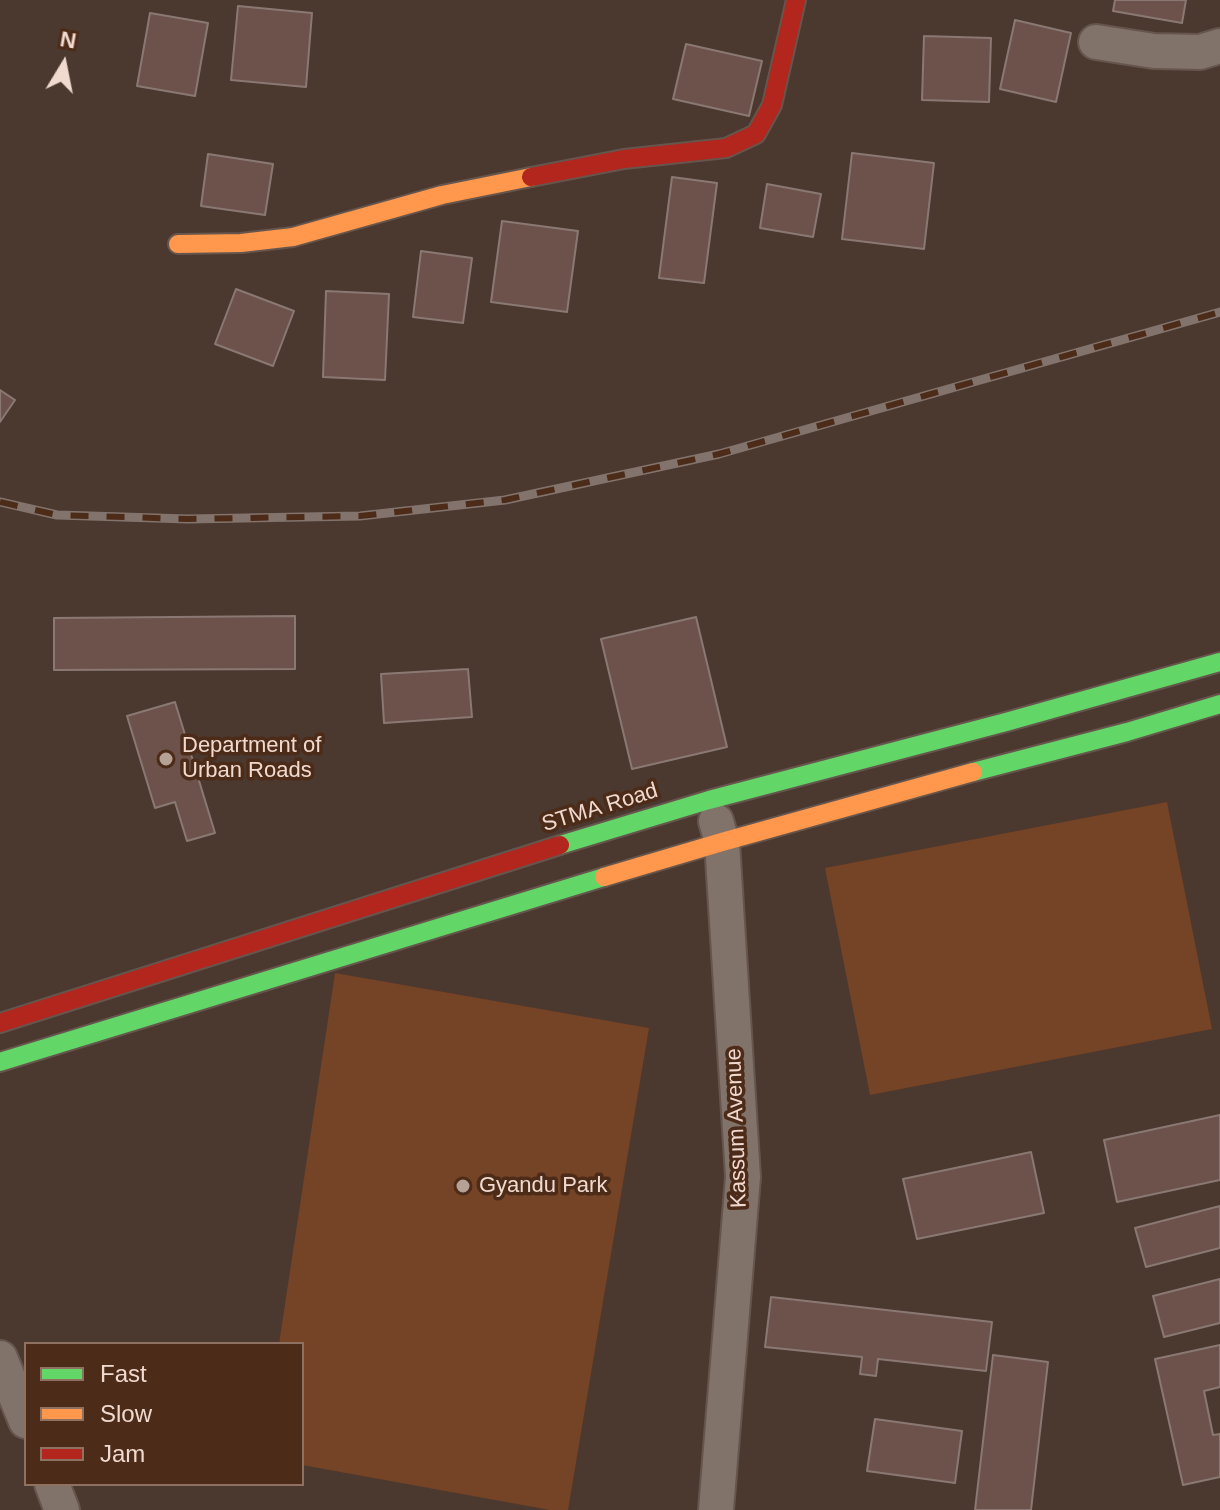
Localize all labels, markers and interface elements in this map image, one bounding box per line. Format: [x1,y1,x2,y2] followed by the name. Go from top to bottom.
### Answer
[24,24,104,104] north arrow
[58,26,78,54] text: N
[182,733,321,784] place label: Department of Urban Roads
[157,750,175,768] marker: Department of Urban Roads
[539,778,661,838] street label: STMA Road
[721,1048,753,1208] street label: Kassum Avenue
[479,1173,607,1199] place label: Gyandu Park
[454,1177,472,1195] marker: Gyandu Park
[24,1342,304,1486] legend
[100,1360,147,1387] text: Fast
[100,1400,152,1427] text: Slow
[100,1440,145,1467] text: Jam

